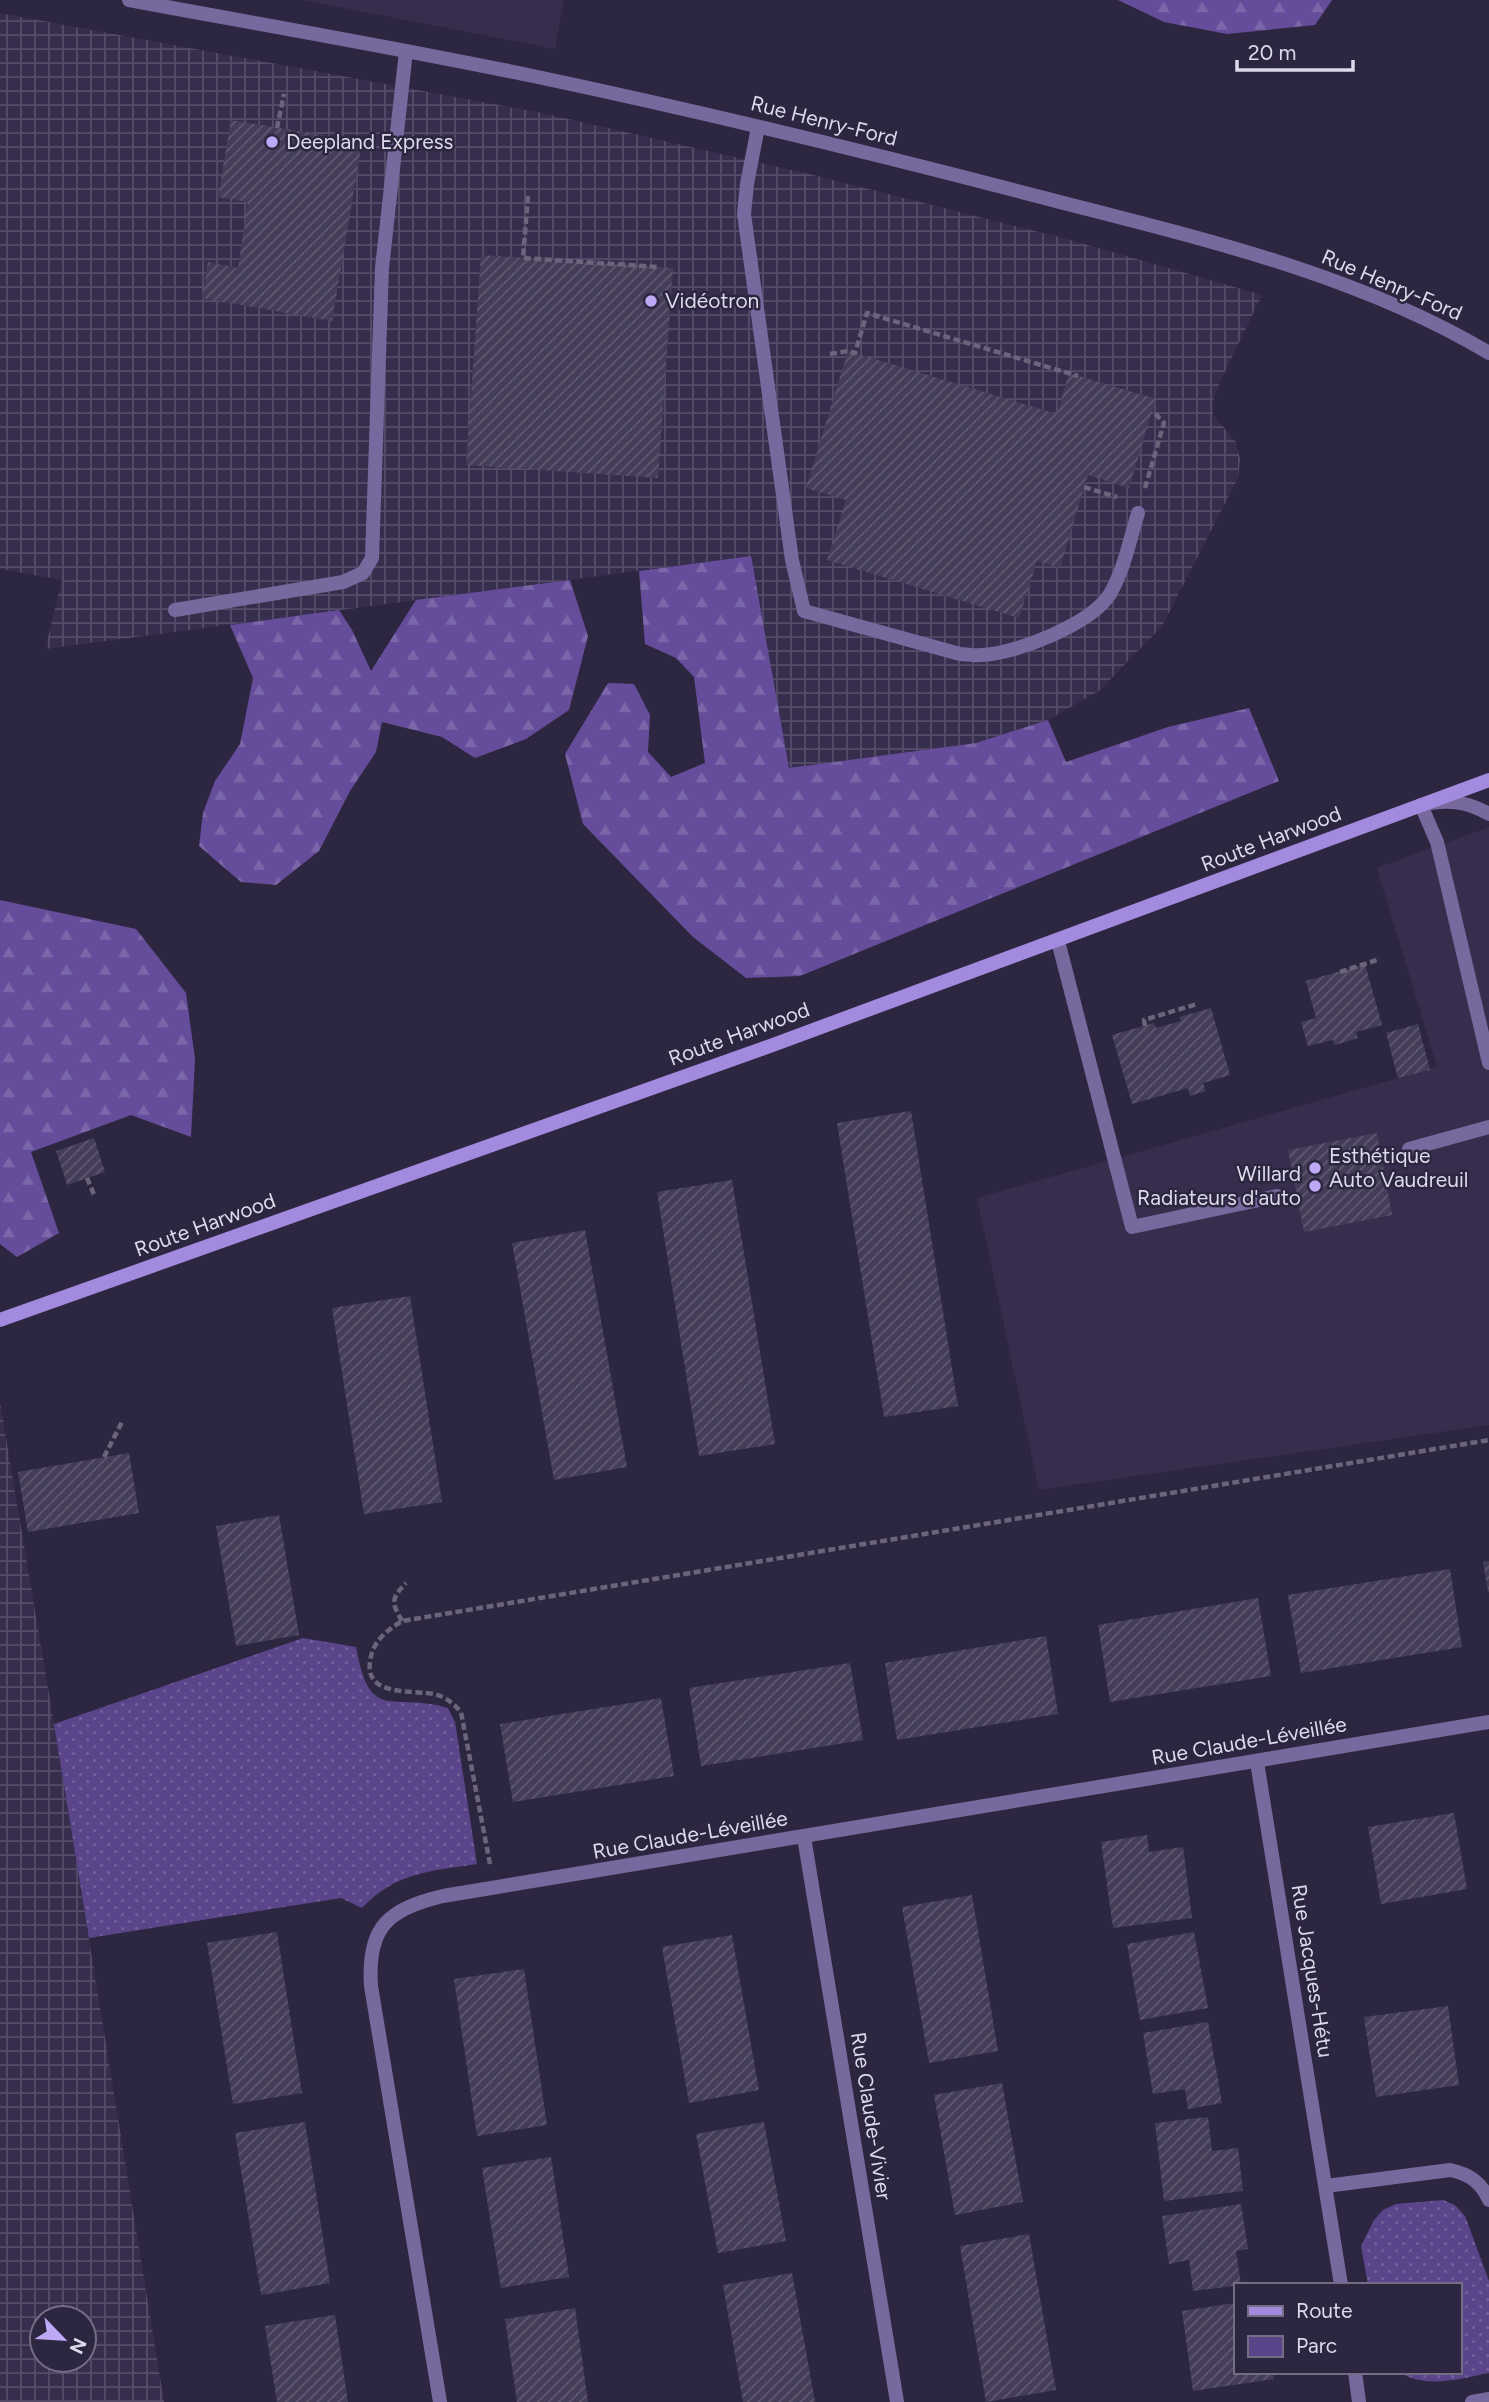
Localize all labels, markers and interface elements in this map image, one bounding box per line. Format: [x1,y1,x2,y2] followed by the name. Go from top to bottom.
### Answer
[1237,28,1352,72] scale bar
[1248,40,1296,65] text: 20 m
[748,90,900,151] street label: Rue Henry-Ford
[286,129,453,154] place label: Deepland Express
[264,134,280,150] marker: Deepland Express
[1318,244,1466,325] street label: Rue Henry-Ford
[665,288,759,313] place label: Vidéotron
[643,293,659,309] marker: Vidéotron
[1197,800,1344,877] street label: Route Harwood
[665,996,813,1071] street label: Route Harwood
[1329,1143,1468,1192] place label: Esthétique Auto Vaudreuil
[1307,1160,1323,1176] marker: Esthétique Auto Vaudreuil
[1137,1161,1301,1210] place label: Willard Radiateurs d'auto
[1307,1178,1323,1194] marker: Willard Radiateurs d'auto
[131,1187,279,1262] street label: Route Harwood
[1149,1711,1348,1770] street label: Rue Claude-Léveillée
[590,1805,789,1864] street label: Rue Claude-Léveillée
[1286,1882,1339,2059] street label: Rue Jacques-Hétu
[846,2030,897,2202] street label: Rue Claude-Vivier
[1234,2283,1461,2374] legend
[1296,2298,1352,2323] text: Route
[28,2304,98,2374] north arrow
[1296,2333,1337,2358] text: Parc
[64,2334,91,2357] text: N

